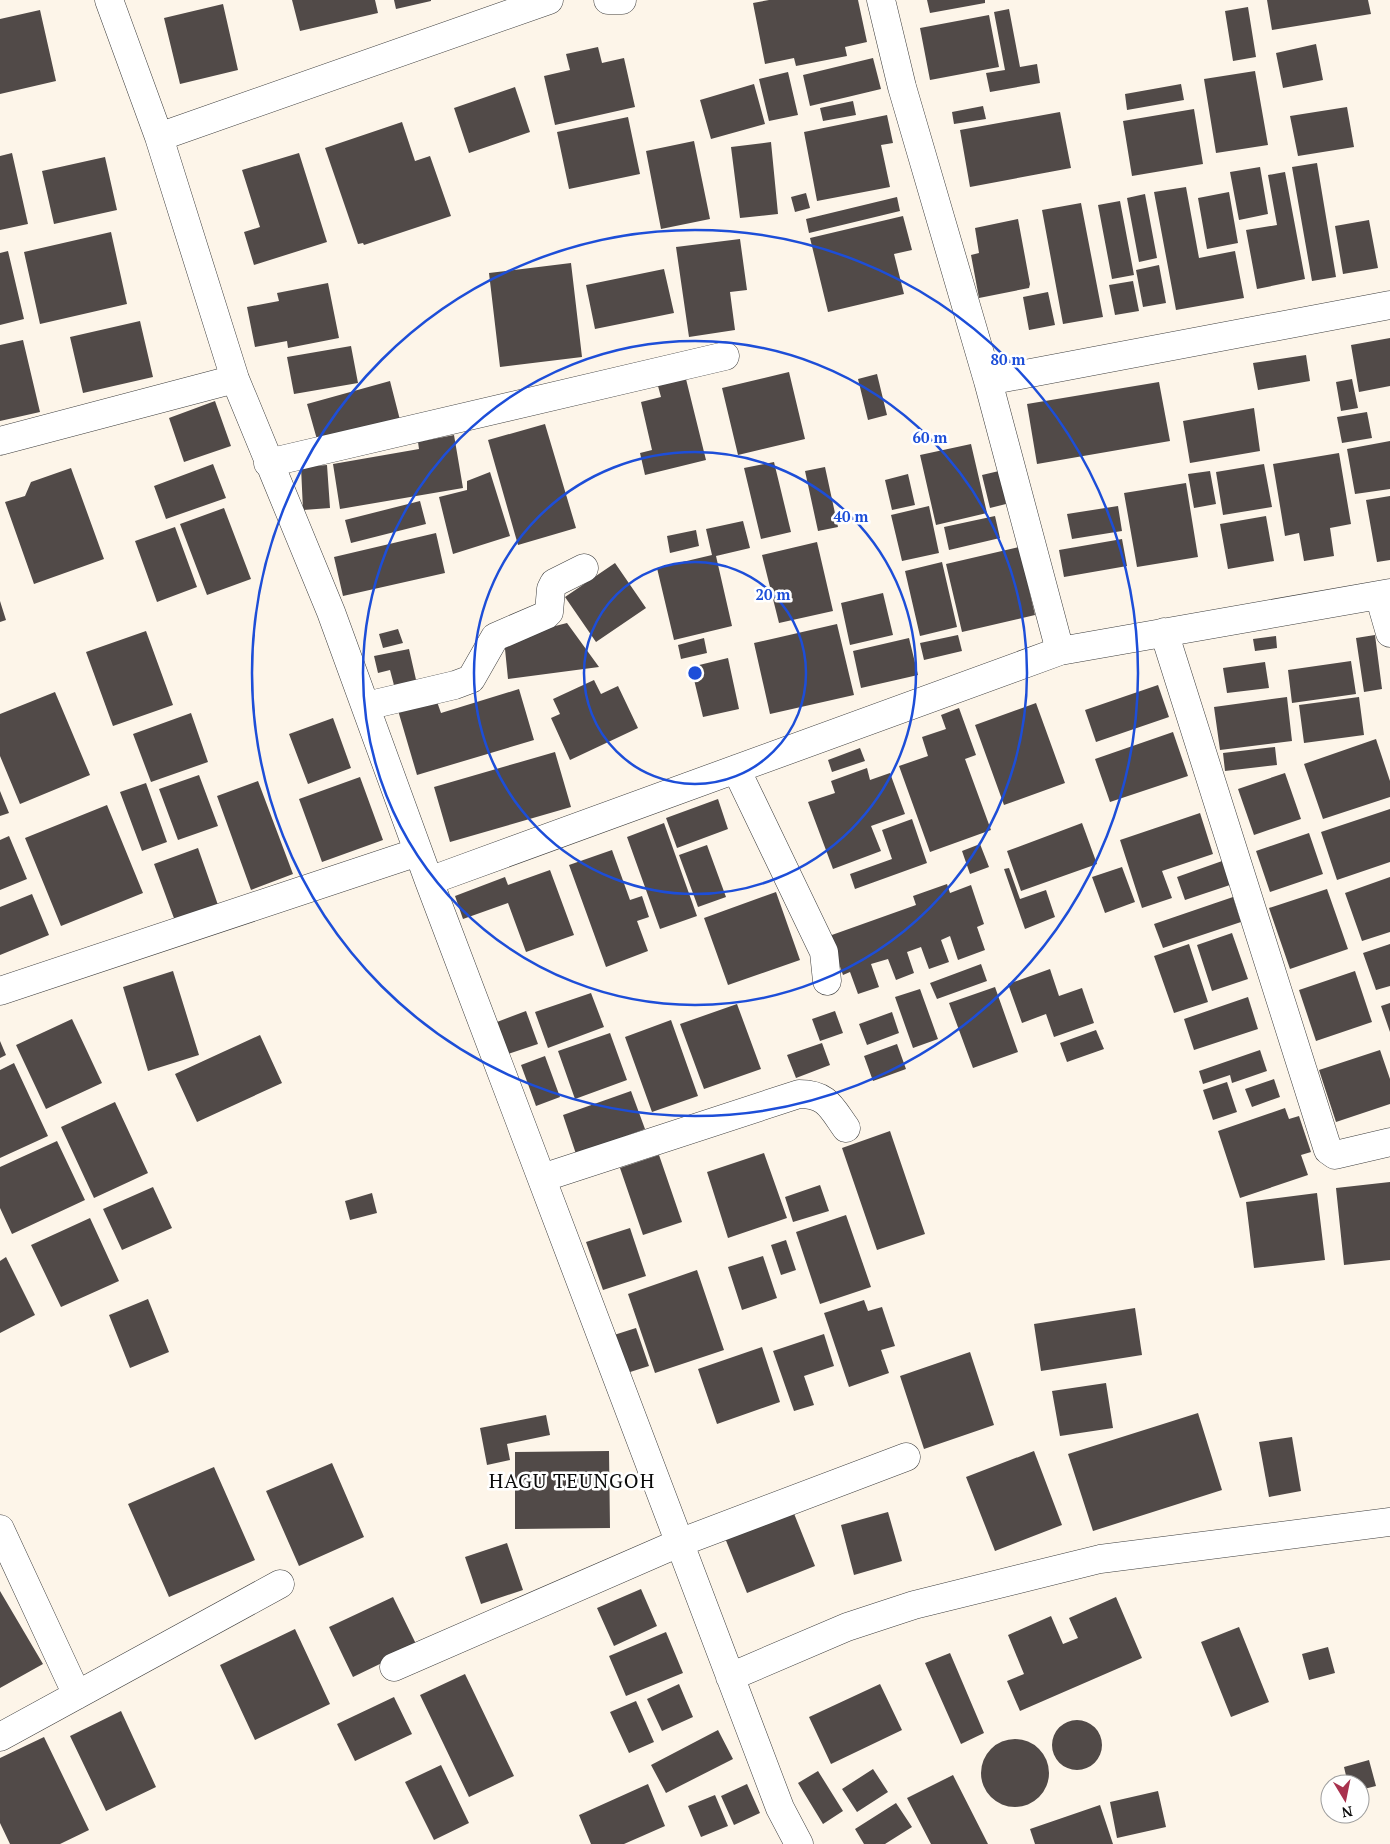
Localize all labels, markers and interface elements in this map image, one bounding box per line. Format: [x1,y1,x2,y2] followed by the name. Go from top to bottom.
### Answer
[991,349,1026,369] text: 80 m
[913,427,948,447] text: 60 m
[834,506,869,526] text: 40 m
[756,584,791,604] text: 20 m
[686,664,704,682] centre of rings
[489,1467,655,1494] district label: HAGU TEUNGOH
[1320,1774,1370,1824] north arrow
[1340,1802,1354,1823] text: N

